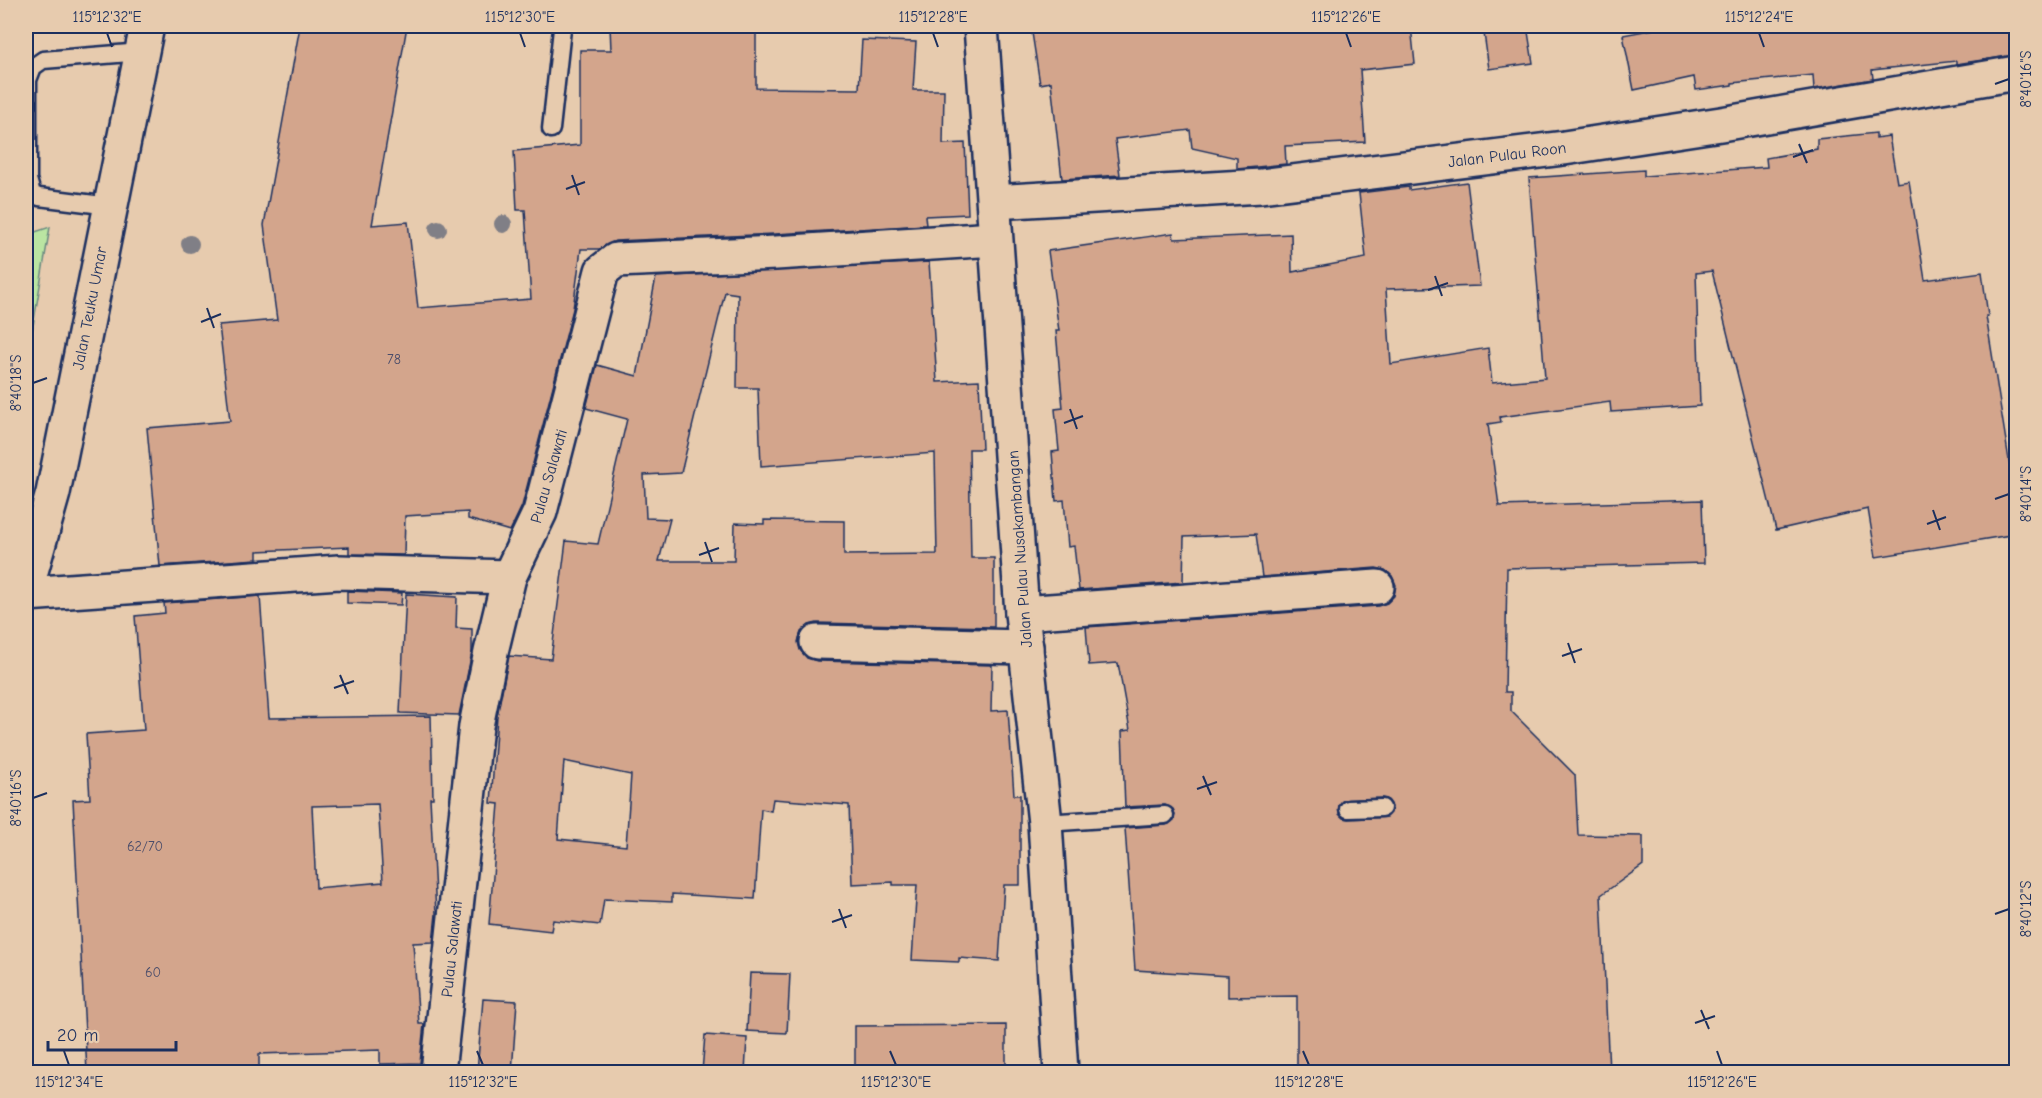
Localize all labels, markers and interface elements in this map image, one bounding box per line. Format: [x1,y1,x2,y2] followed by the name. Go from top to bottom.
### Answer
[72,8,142,26] text: 115°12'32"E
[485,8,555,26] text: 115°12'30"E
[898,8,968,26] text: 115°12'28"E
[1311,8,1381,26] text: 115°12'26"E
[1725,8,1793,26] text: 115°12'24"E
[2017,50,2035,108] text: 8°40'16"S
[1447,139,1567,171] street label: Jalan Pulau Roon
[69,245,111,371] street label: Jalan Teuku Umar
[387,351,401,368] house number: 78
[7,355,25,411] text: 8°40'18"S
[527,427,571,525] street label: Pulau Salawati
[1004,450,1036,648] street label: Jalan Pulau Nusakambangan
[2017,466,2035,522] text: 8°40'14"S
[7,769,25,827] text: 8°40'16"S
[127,838,163,855] house number: 62/70
[2017,881,2035,937] text: 8°40'12"S
[438,900,466,998] street label: Pulau Salawati
[145,964,161,981] house number: 60
[48,1014,176,1052] scale bar
[57,1025,98,1046] text: 20 m
[35,1073,103,1091] text: 115°12'34"E
[448,1073,518,1091] text: 115°12'32"E
[861,1073,931,1091] text: 115°12'30"E
[1274,1073,1344,1091] text: 115°12'28"E
[1687,1073,1757,1091] text: 115°12'26"E

